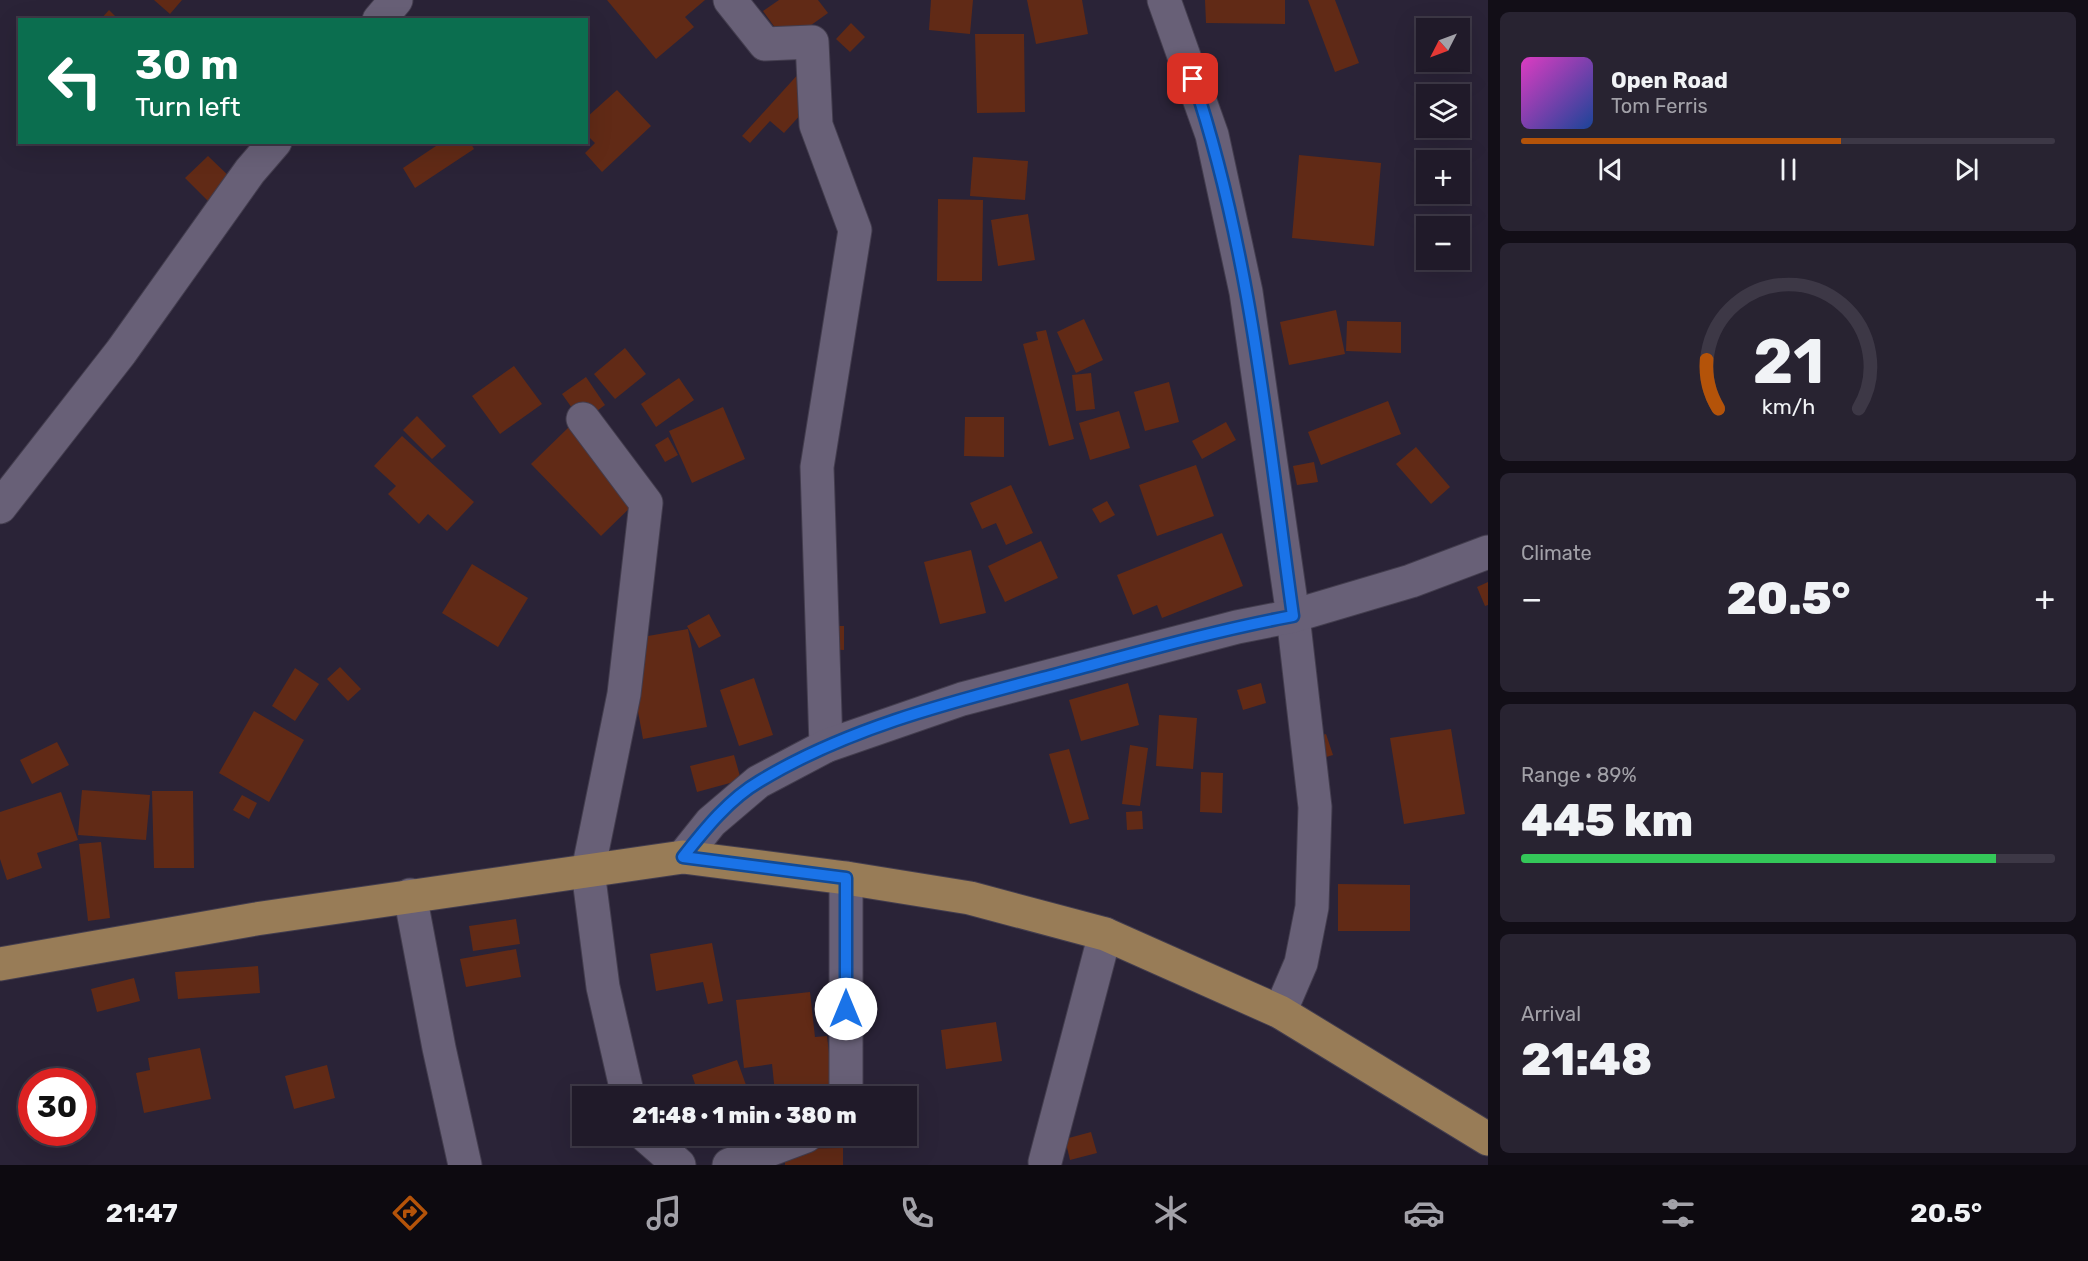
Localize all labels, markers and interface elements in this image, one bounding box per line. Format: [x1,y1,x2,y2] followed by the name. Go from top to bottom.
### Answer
[1416,18,1470,72] north arrow
[1416,18,1470,270] map controls
[135,40,239,90] text: 30 m
[36,42,114,120] icon: left
[1167,53,1218,104] pin
[1176,62,1209,95] icon: arrive
[1611,67,1728,94] text: Open Road
[1416,84,1470,138] button: layers
[135,91,240,123] text: Turn left
[1611,94,1708,118] text: Tom Ferris
[1416,150,1470,204] button: +
[1594,153,1627,186] icon: previous
[1772,153,1805,186] icon: pause
[1950,153,1983,186] icon: next
[1416,216,1470,270] button: −
[1752,325,1824,399] text: 21
[1761,394,1815,419] text: km/h
[1521,541,1592,565] text: Climate
[1726,572,1851,625] text: 20.5°
[1521,579,1542,618] text: −
[2034,579,2055,618] text: +
[1521,763,1637,787] text: Range · 89%
[1521,794,1693,847] text: 445 km
[814,977,878,1041] position arrow
[1521,1002,1581,1026] text: Arrival
[1521,1033,1652,1086] text: 21:48
[18,1068,96,1146] speed limit sign: 30
[632,1102,857,1129] text: 21:48 · 1 min · 380 m
[389,1192,431,1234] icon: directions
[643,1192,685,1234] icon: music
[896,1192,938,1234] icon: phone
[1150,1192,1192,1234] icon: climate
[1403,1192,1445,1234] icon: car
[1657,1192,1699,1234] icon: filters
[106,1197,178,1229] text: 21:47
[1910,1197,1982,1229] text: 20.5°

